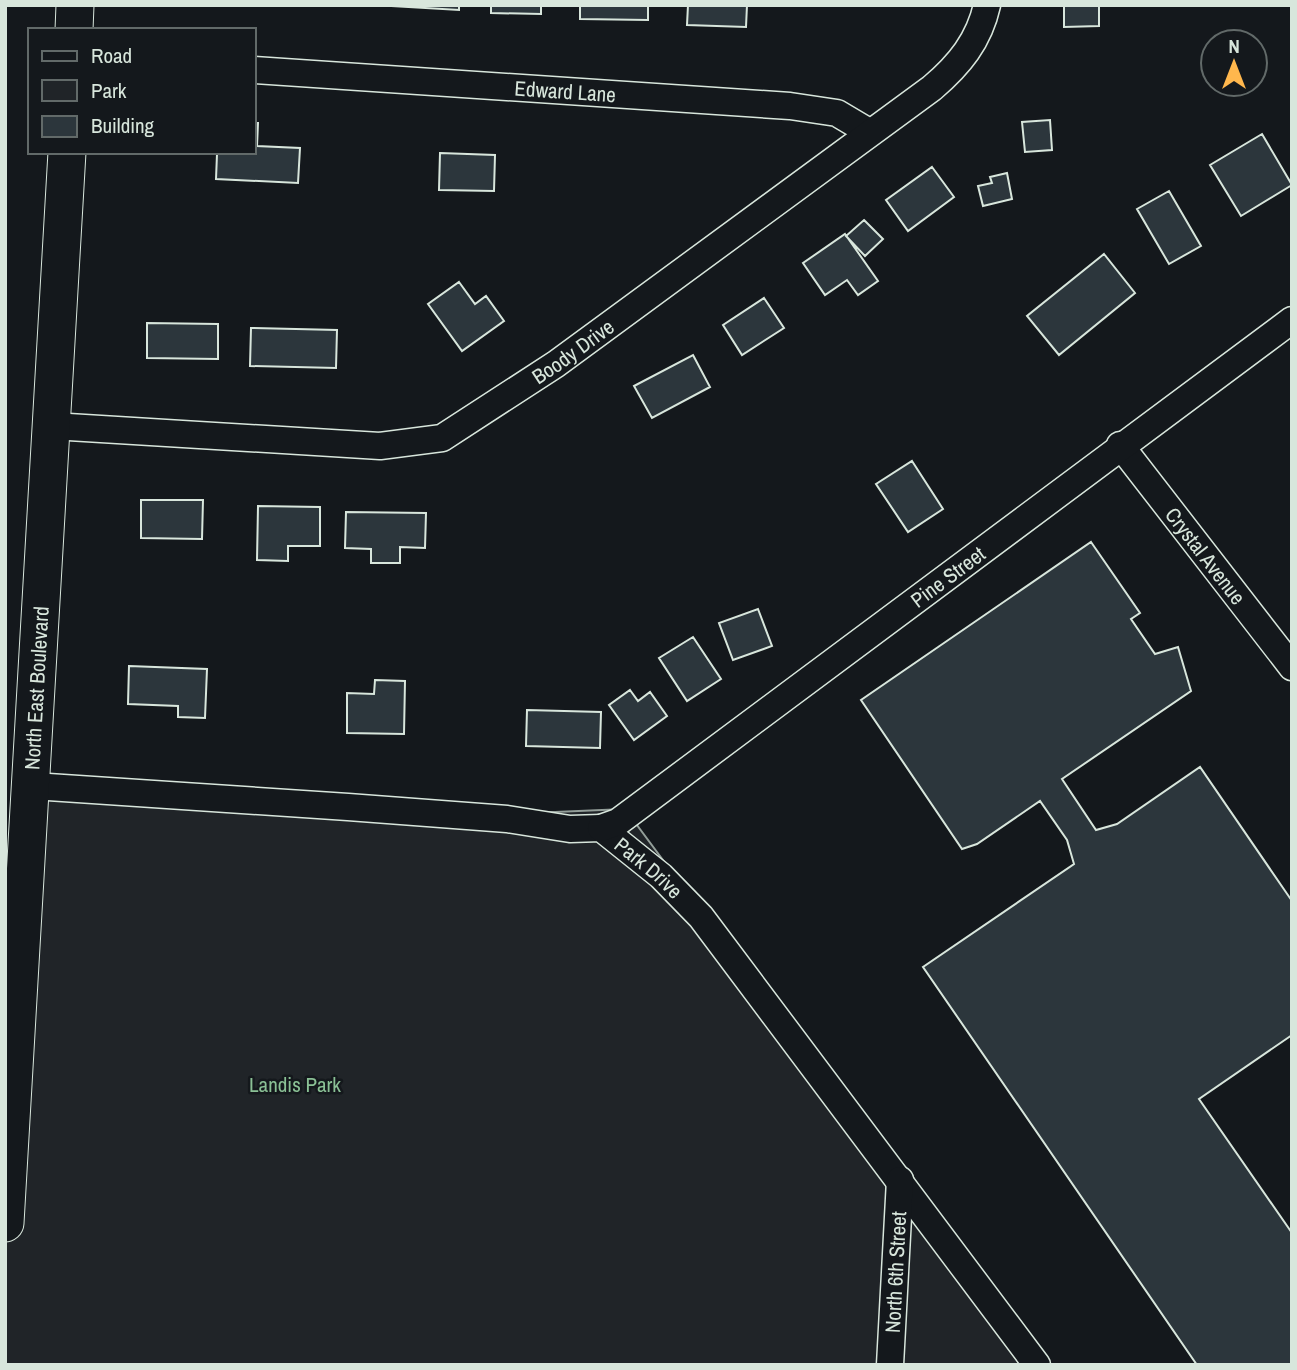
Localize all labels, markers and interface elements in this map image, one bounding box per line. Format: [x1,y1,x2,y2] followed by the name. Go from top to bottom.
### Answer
[28,28,256,154] legend
[1199,28,1269,98] north arrow
[1228,33,1240,59] text: N
[91,41,132,70] text: Road
[514,73,617,109] street label: Edward Lane
[91,76,127,105] text: Park
[91,111,155,140] text: Building
[526,312,620,391] street label: Boody Drive
[1159,501,1253,610] street label: Crystal Avenue
[904,539,991,614] street label: Pine Street
[17,605,55,770] street label: North East Boulevard
[609,830,689,905] street label: Park Drive
[249,1070,341,1099] park label: Landis Park
[877,1210,913,1334] street label: North 6th Street

